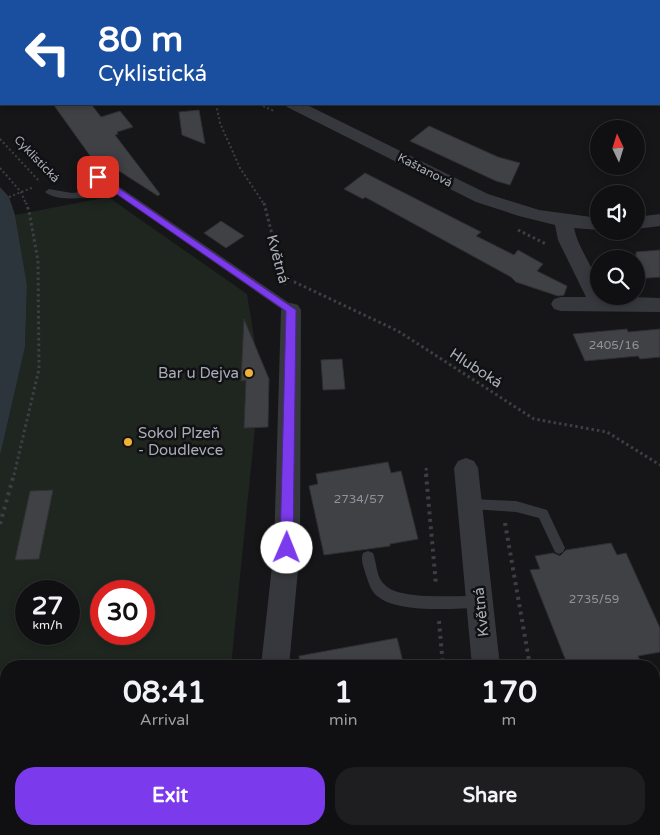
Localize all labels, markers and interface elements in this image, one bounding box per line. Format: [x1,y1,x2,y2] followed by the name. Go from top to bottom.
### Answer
[98,19,183,61] text: 80 m
[15,20,80,85] icon: left
[98,61,207,87] text: Cyklistická
[590,120,645,175] north arrow
[590,120,645,305] map controls
[11,133,63,185] street label: Cyklistická
[395,150,455,190] street label: Kaštanová
[77,156,119,198] pin
[84,163,112,191] icon: arrive
[590,185,645,240] button: sound
[263,233,293,285] street label: Květná
[590,250,645,305] button: search
[589,338,639,352] house number: 2405/16
[446,344,506,392] street label: Hluboká
[158,364,239,382] place label: Bar u Dejva
[243,367,255,379] marker: Bar u Dejva
[138,424,223,459] place label: Sokol Plzeň - Doudlevce
[122,436,134,448] marker: Sokol Plzeň - Doudlevce
[334,492,384,506] house number: 2734/57
[260,521,312,573] position arrow
[90,580,155,645] speed limit sign: 30
[469,586,493,638] street label: Květná
[32,591,63,621] text: 27
[569,592,619,606] house number: 2735/59
[32,618,63,632] text: km/h
[123,674,206,711] text: 08:41
[334,674,353,711] text: 1
[481,674,537,711] text: 170
[140,710,189,730] text: Arrival
[329,710,358,730] text: min
[501,710,516,730] text: m
[15,767,325,825] button: Exit
[335,767,645,825] button: Share

